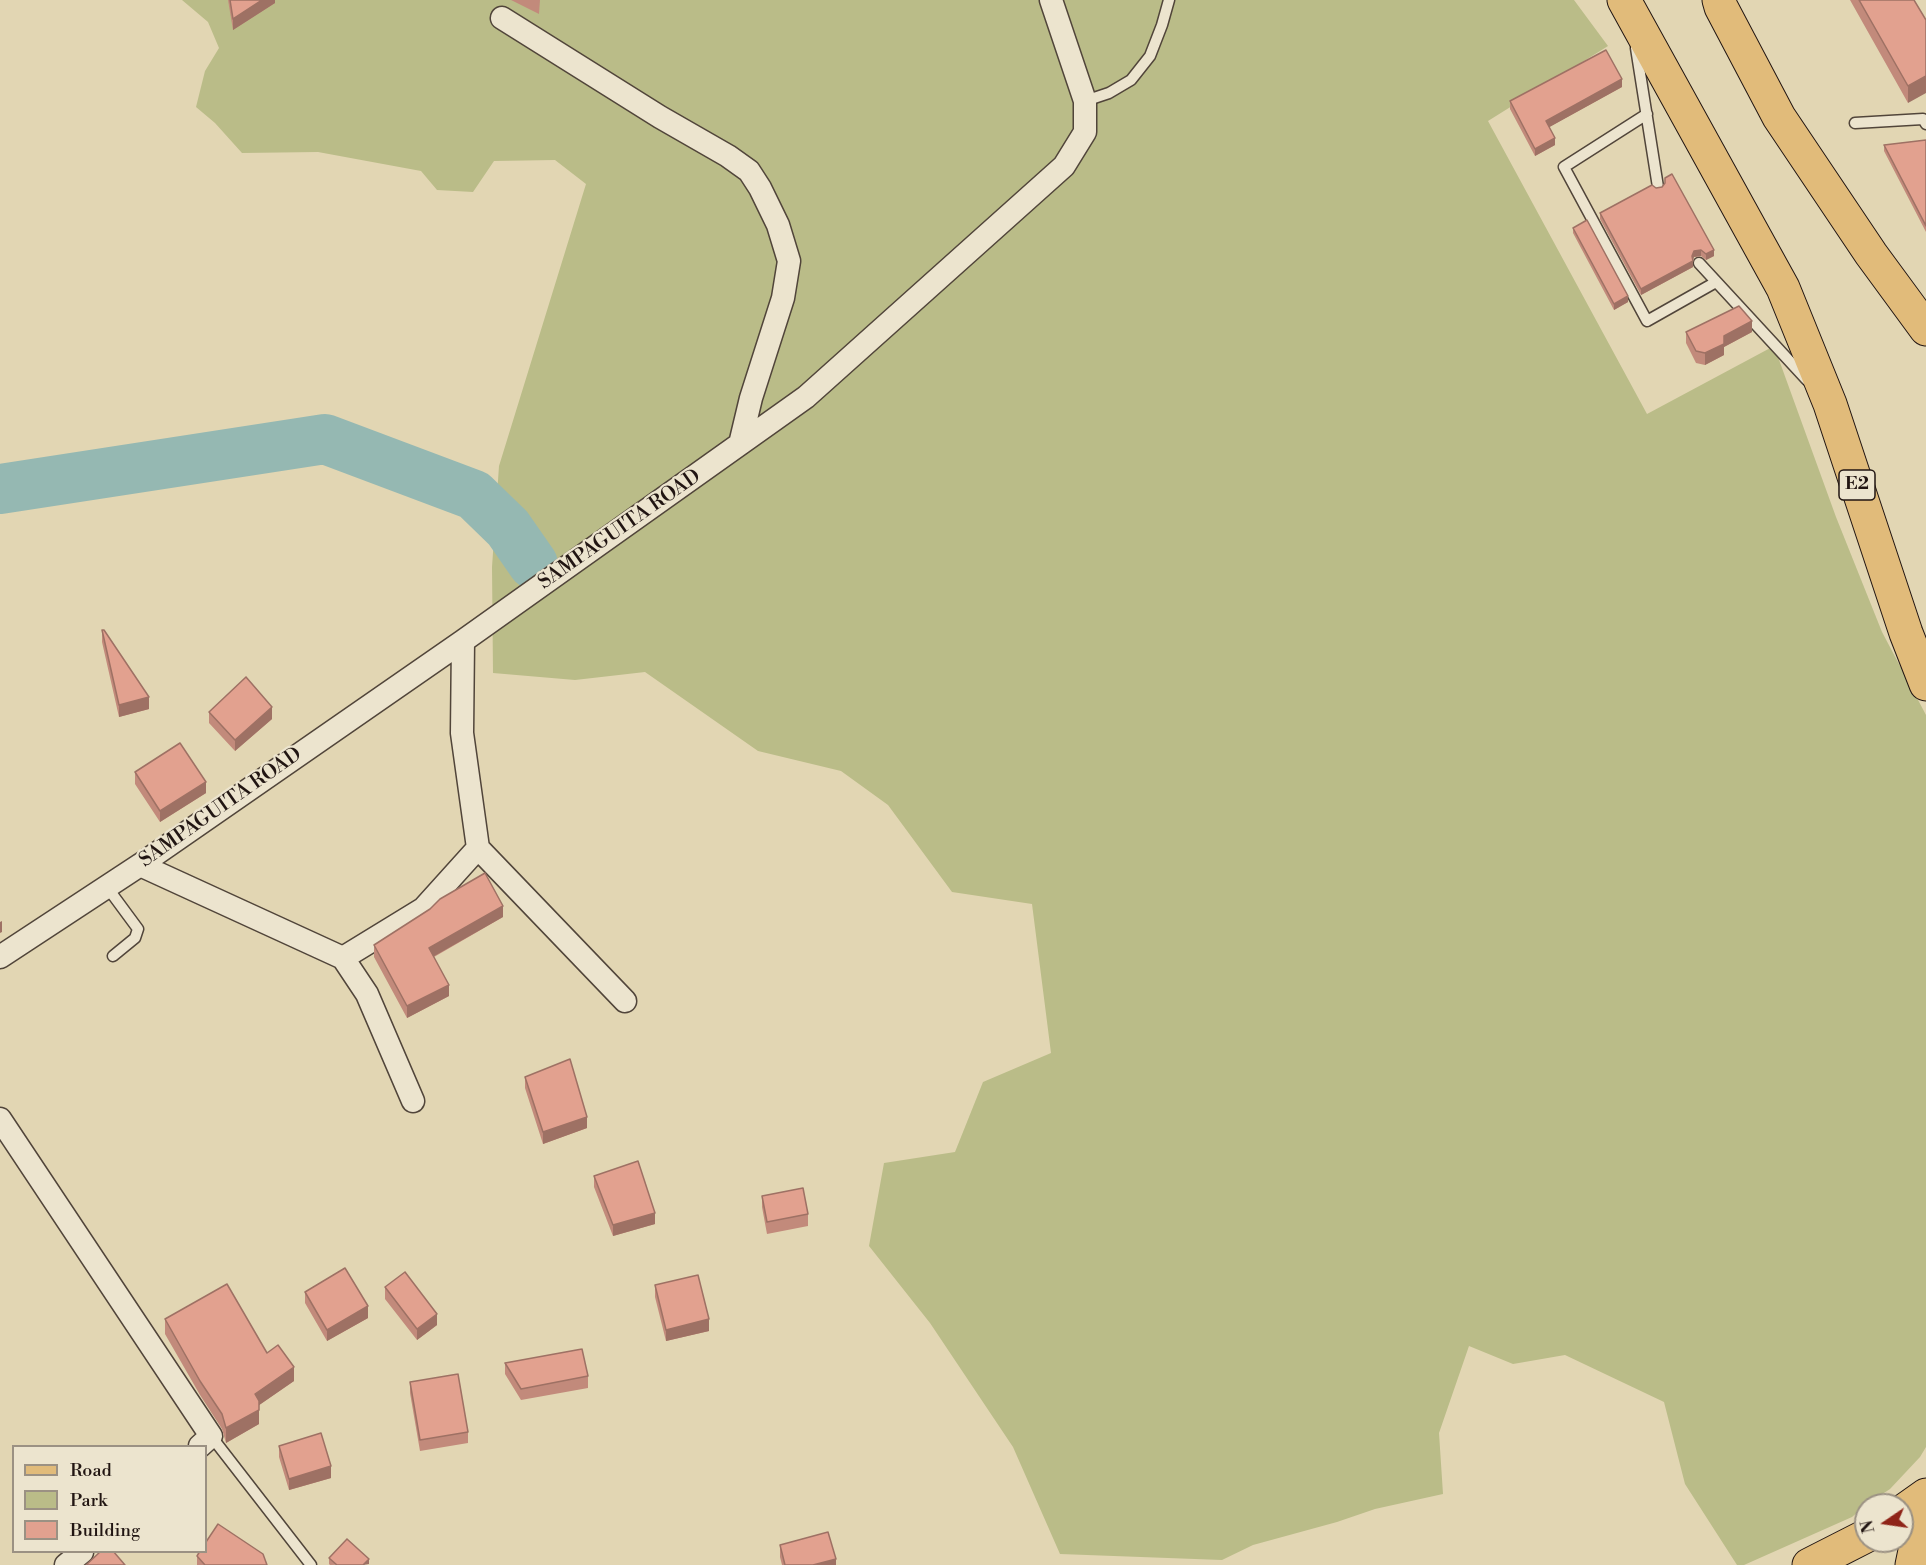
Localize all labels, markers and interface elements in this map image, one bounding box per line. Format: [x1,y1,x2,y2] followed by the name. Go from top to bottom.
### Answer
[534,465,706,595] street label: SAMPAGUITA ROAD
[1839,470,1875,500] road number: E2
[135,743,307,873] street label: SAMPAGUITA ROAD
[12,1445,207,1553] legend
[70,1459,112,1482] text: Road
[70,1489,107,1512] text: Park
[1854,1493,1914,1553] north arrow
[1857,1518,1880,1535] text: N
[70,1519,140,1542] text: Building

